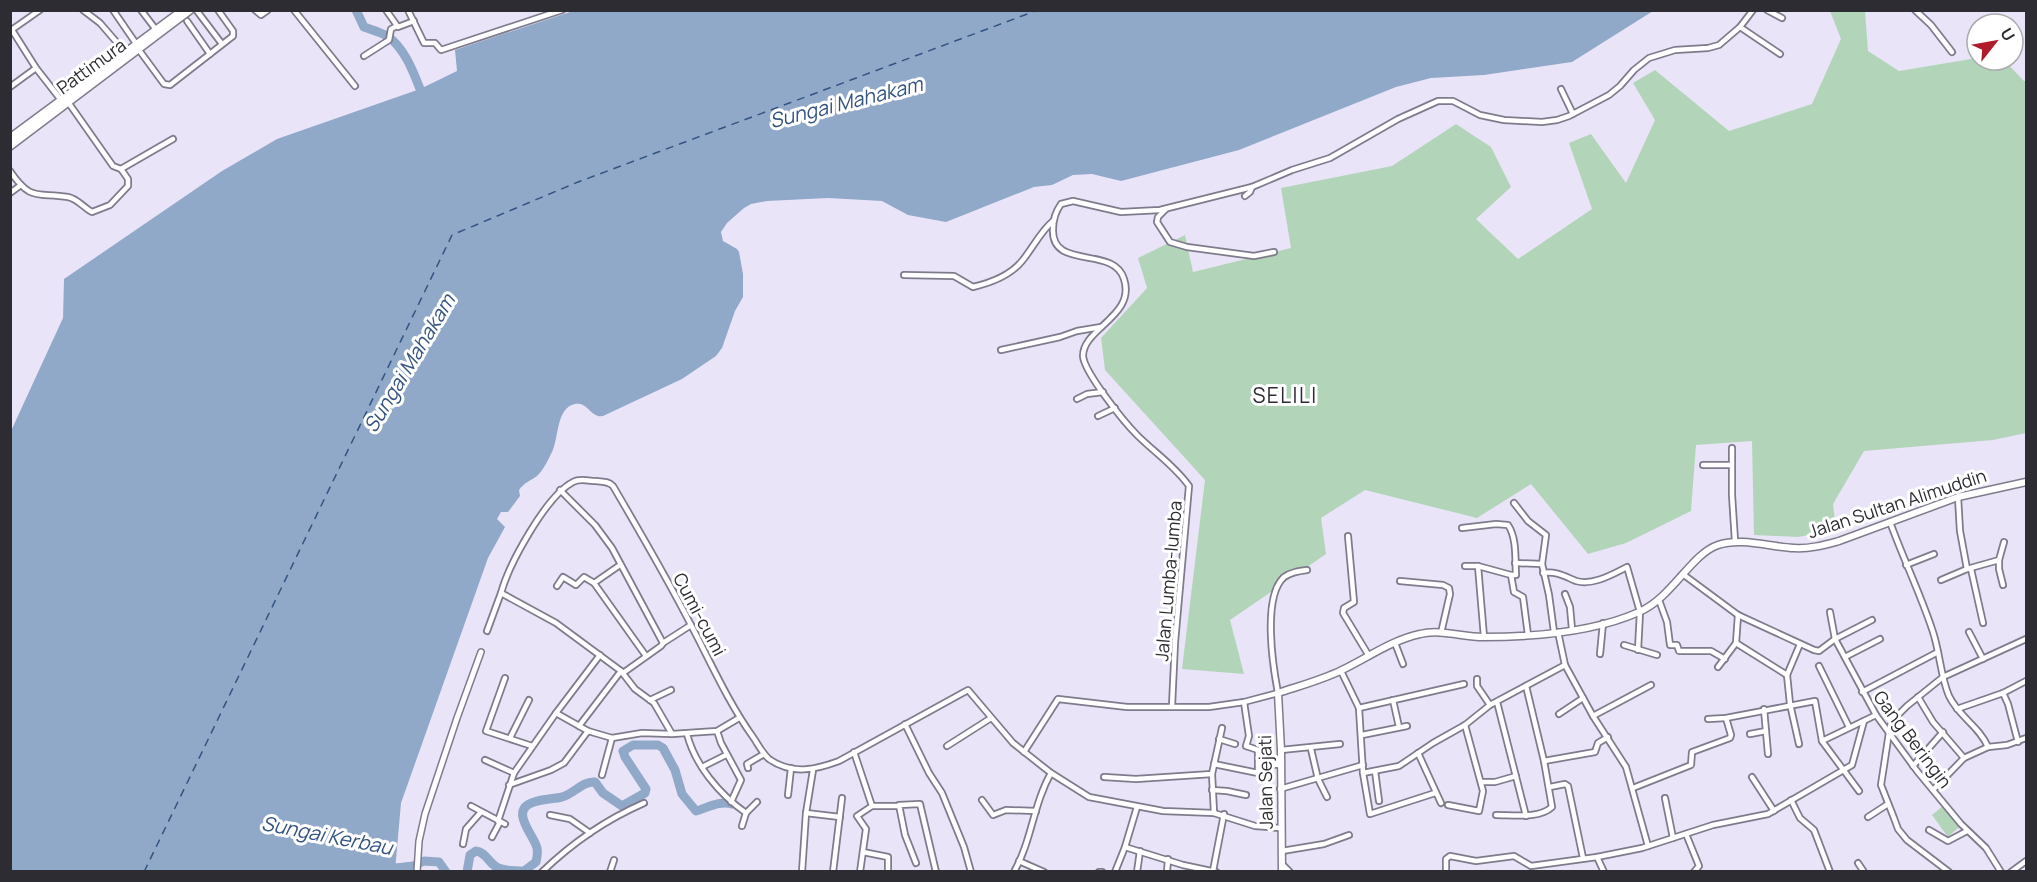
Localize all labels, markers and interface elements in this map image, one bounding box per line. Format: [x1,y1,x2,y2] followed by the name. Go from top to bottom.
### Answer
[1965,12,2025,72] north arrow
[1995,24,2020,45] text: U
[52,33,130,99] street label: Pattimura
[767,69,927,134] water label: Sungai Mahakam
[357,287,462,437] water label: Sungai Mahakam
[1252,381,1318,409] district label: SELILI
[1805,463,1989,543] street label: Jalan Sultan Alimuddin
[1149,500,1187,662] street label: Jalan Lumba-lumba
[668,568,732,660] street label: Cumi-cumi
[1868,685,1958,793] street label: Gang Beringin
[1252,735,1278,829] street label: Jalan Sejati
[259,809,397,861] water label: Sungai Kerbau

